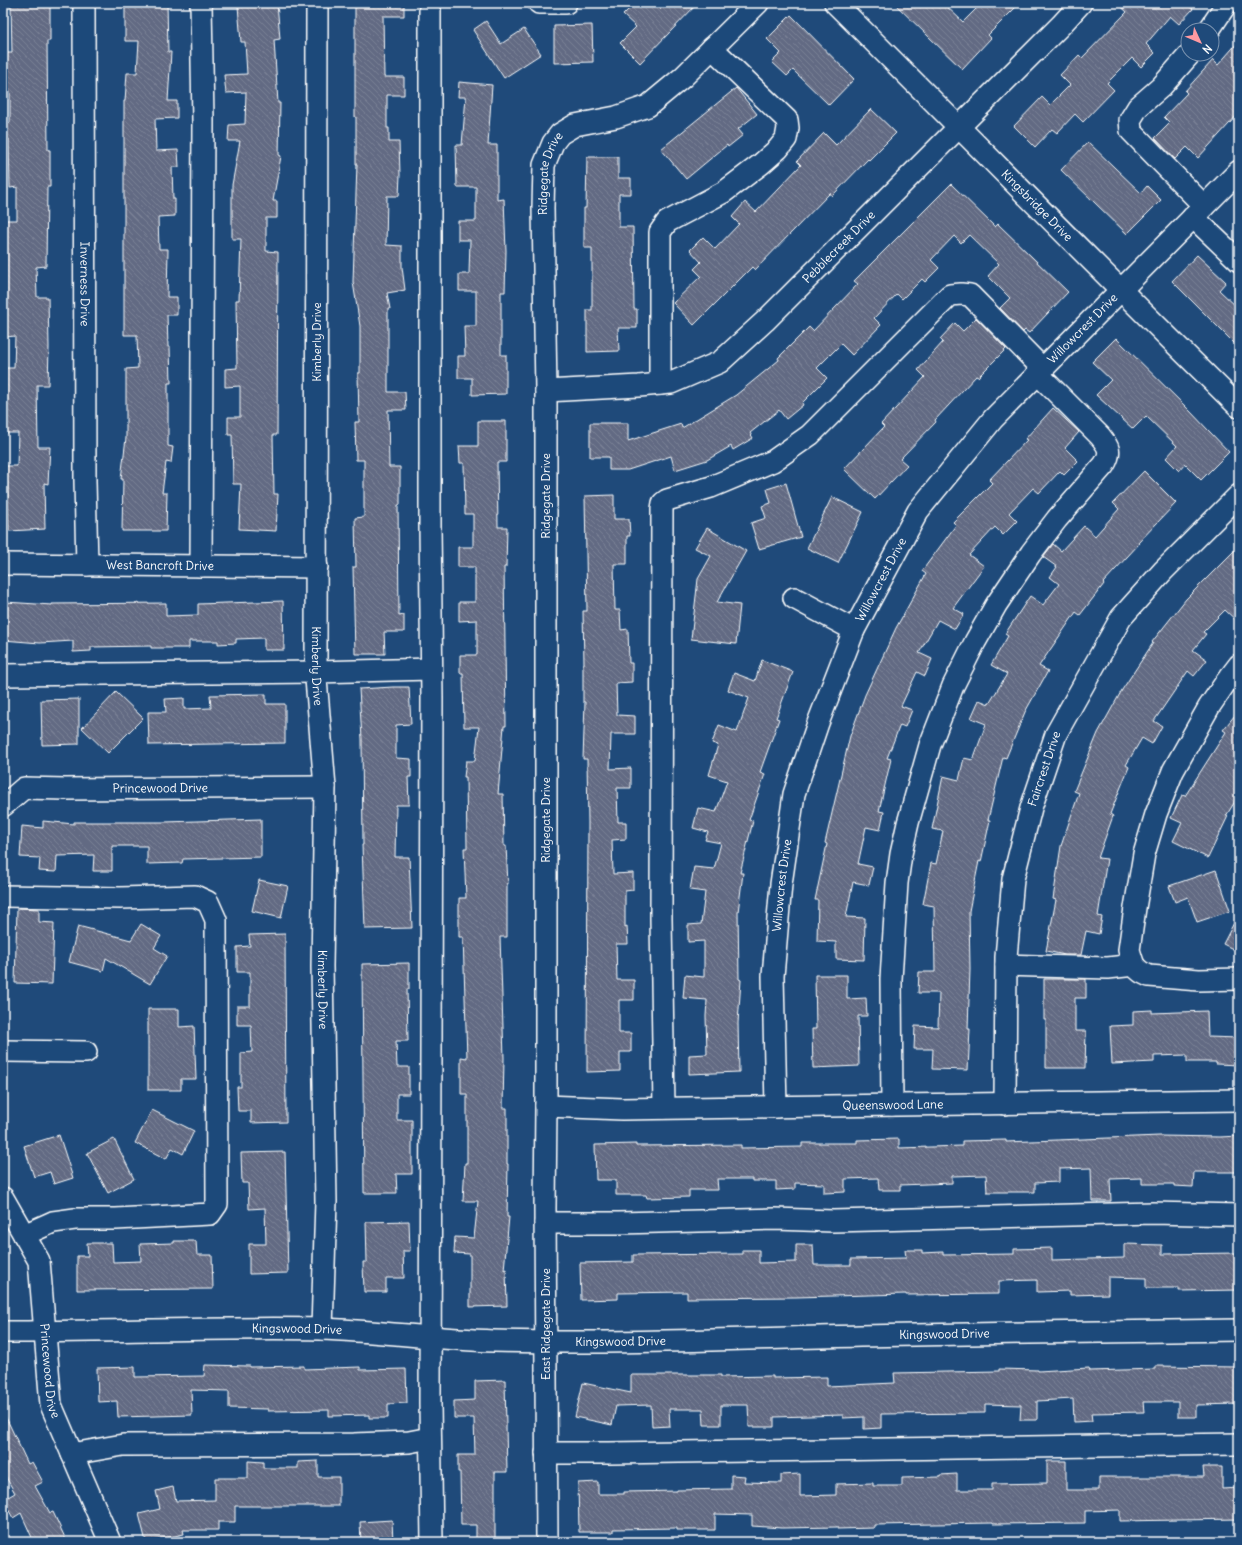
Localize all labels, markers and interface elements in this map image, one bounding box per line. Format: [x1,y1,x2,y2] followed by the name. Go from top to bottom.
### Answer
[1180,22,1220,62] north arrow
[1200,41,1215,57] text: N
[535,129,566,215] street label: Ridgegate Drive
[998,166,1076,244] street label: Kingsbridge Drive
[799,207,878,286] street label: Pebblecreek Drive
[77,242,93,326] street label: Inverness Drive
[1044,290,1120,367] street label: Willowcrest Drive
[309,302,324,382] street label: Kimberly Drive
[538,453,553,539] street label: Ridgegate Drive
[852,535,909,624] street label: Willowcrest Drive
[106,557,214,573] street label: West Bancroft Drive
[309,626,326,706] street label: Kimberly Drive
[1024,729,1063,808] street label: Faircrest Drive
[538,777,553,863] street label: Ridgegate Drive
[113,780,208,796] street label: Princewood Drive
[769,838,794,932] street label: Willowcrest Drive
[315,950,331,1029] street label: Kimberly Drive
[842,1096,943,1113] street label: Queenswood Lane
[538,1268,553,1380] street label: East Ridgegate Drive
[252,1321,343,1337] street label: Kingswood Drive
[37,1323,64,1420] street label: Princewood Drive
[899,1326,990,1342] street label: Kingswood Drive
[575,1333,666,1349] street label: Kingswood Drive

